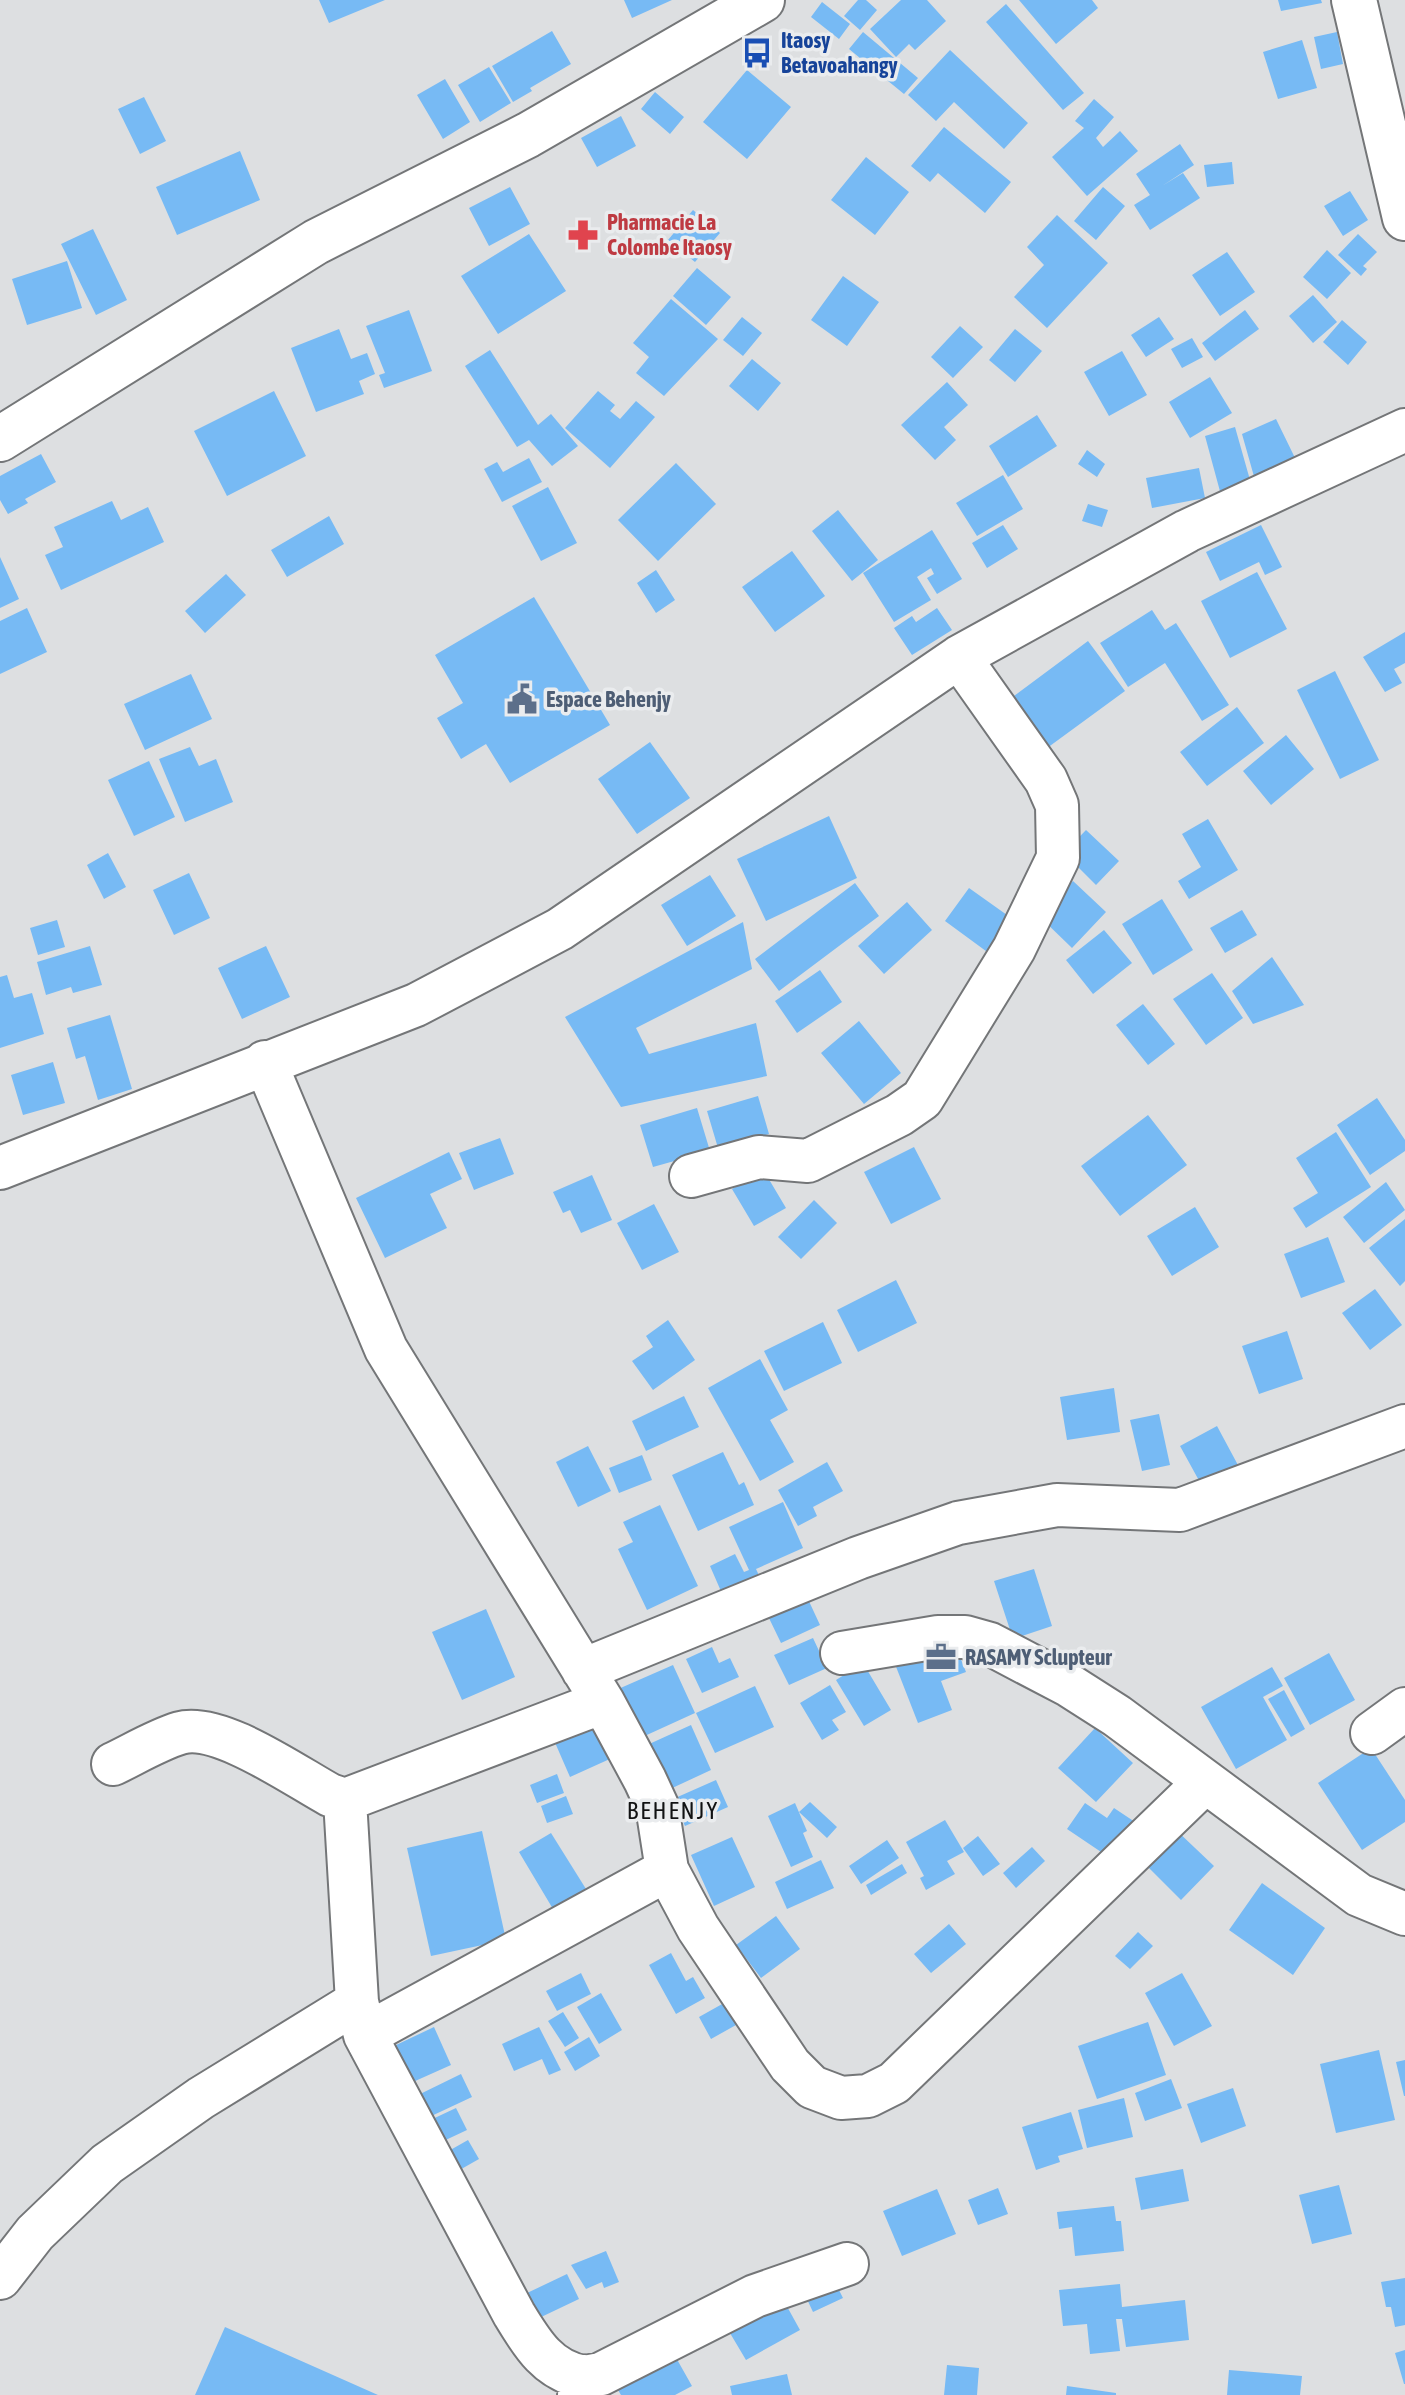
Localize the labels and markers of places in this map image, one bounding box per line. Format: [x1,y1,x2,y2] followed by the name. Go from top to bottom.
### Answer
[781,27,898,78] place label: Itaosy Betavoahangy
[740,36,774,70] bus stop icon: Itaosy Betavoahangy
[607,209,732,260] place label: Pharmacie La Colombe Itaosy
[566,218,600,252] pharmacy icon: Pharmacie La Colombe Itaosy
[505,682,539,716] public building icon: Espace Behenjy
[546,686,671,712] place label: Espace Behenjy
[924,1640,958,1674] office icon: RASAMY Sclupteur
[965,1644,1112,1670] place label: RASAMY Sclupteur

